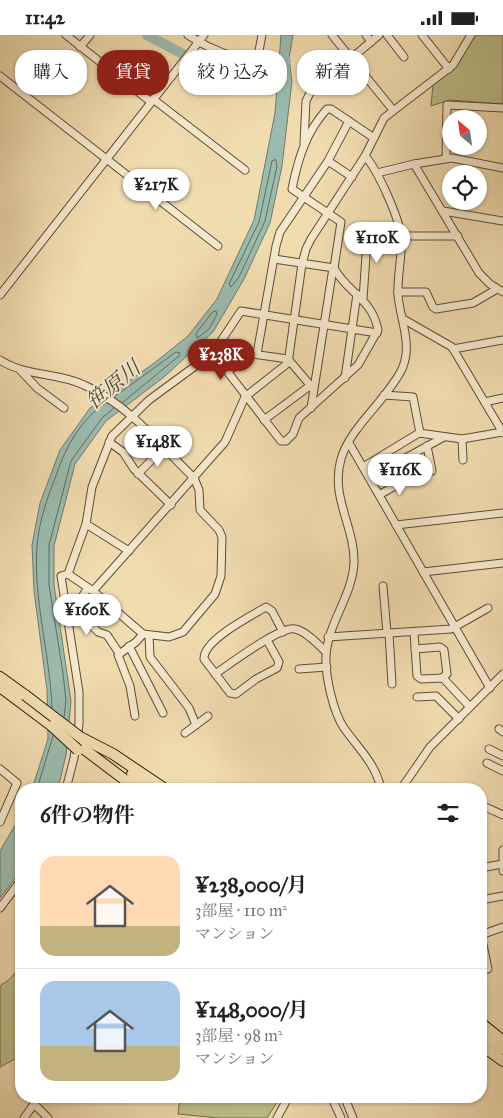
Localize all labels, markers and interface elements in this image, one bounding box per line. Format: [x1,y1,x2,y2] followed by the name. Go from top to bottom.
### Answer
[25,6,65,29] text: 11:42
[15,50,87,95] chip: 購入
[97,50,169,95] chip: 賃貸
[179,50,287,95] chip: 絞り込み
[297,50,369,95] chip: 新着
[442,110,488,155] north arrow
[442,110,487,210] map controls
[442,165,487,210] button: locate
[121,169,191,211] pin: ¥217K
[134,175,178,194] text: ¥217K
[342,221,412,264] pin: ¥110K
[355,228,399,247] text: ¥110K
[186,339,256,381] pin: ¥238K
[199,345,243,364] text: ¥238K
[80,354,147,415] water label: 笹原川
[123,425,193,468] pin: ¥148K
[135,432,181,451] text: ¥148K
[365,453,435,496] pin: ¥116K
[379,460,421,479] text: ¥116K
[52,593,122,636] pin: ¥160K
[64,600,110,619] text: ¥160K
[434,799,462,827] icon: filters
[40,802,135,828] text: 6件の物件
[195,872,307,898] text: ¥238,000/月
[80,876,140,936] icon: home
[195,901,287,920] text: 3部屋 · 110 m²
[195,924,274,943] text: マンション
[195,997,309,1023] text: ¥148,000/月
[80,1001,140,1061] icon: home
[195,1026,282,1045] text: 3部屋 · 98 m²
[195,1049,274,1068] text: マンション

